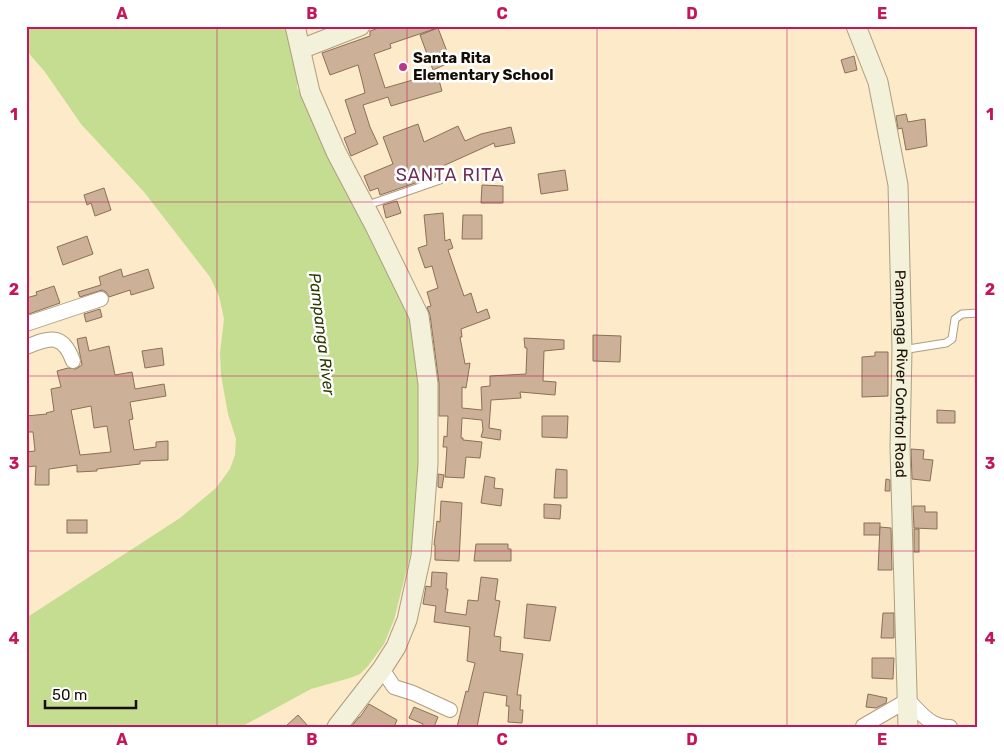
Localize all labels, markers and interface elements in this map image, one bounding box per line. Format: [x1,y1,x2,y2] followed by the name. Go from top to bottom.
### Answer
[116,4,128,23] text: A
[306,4,318,23] text: B
[496,4,508,23] text: C
[686,4,698,23] text: D
[877,4,887,23] text: E
[413,49,554,84] place label: Santa Rita Elementary School
[397,61,409,73] marker: Santa Rita Elementary School
[10,105,18,124] text: 1
[986,105,994,124] text: 1
[396,164,504,186] district label: SANTA RITA
[891,270,911,478] street label: Pampanga River Control Road
[305,272,339,397] water label: Pampanga River
[9,280,19,299] text: 2
[985,280,995,299] text: 2
[9,454,19,473] text: 3
[985,454,995,473] text: 3
[9,629,20,648] text: 4
[985,629,996,648] text: 4
[45,678,136,710] scale bar
[52,686,87,704] text: 50 m
[116,730,128,749] text: A
[306,730,318,749] text: B
[496,730,508,749] text: C
[686,730,698,749] text: D
[877,730,887,749] text: E

